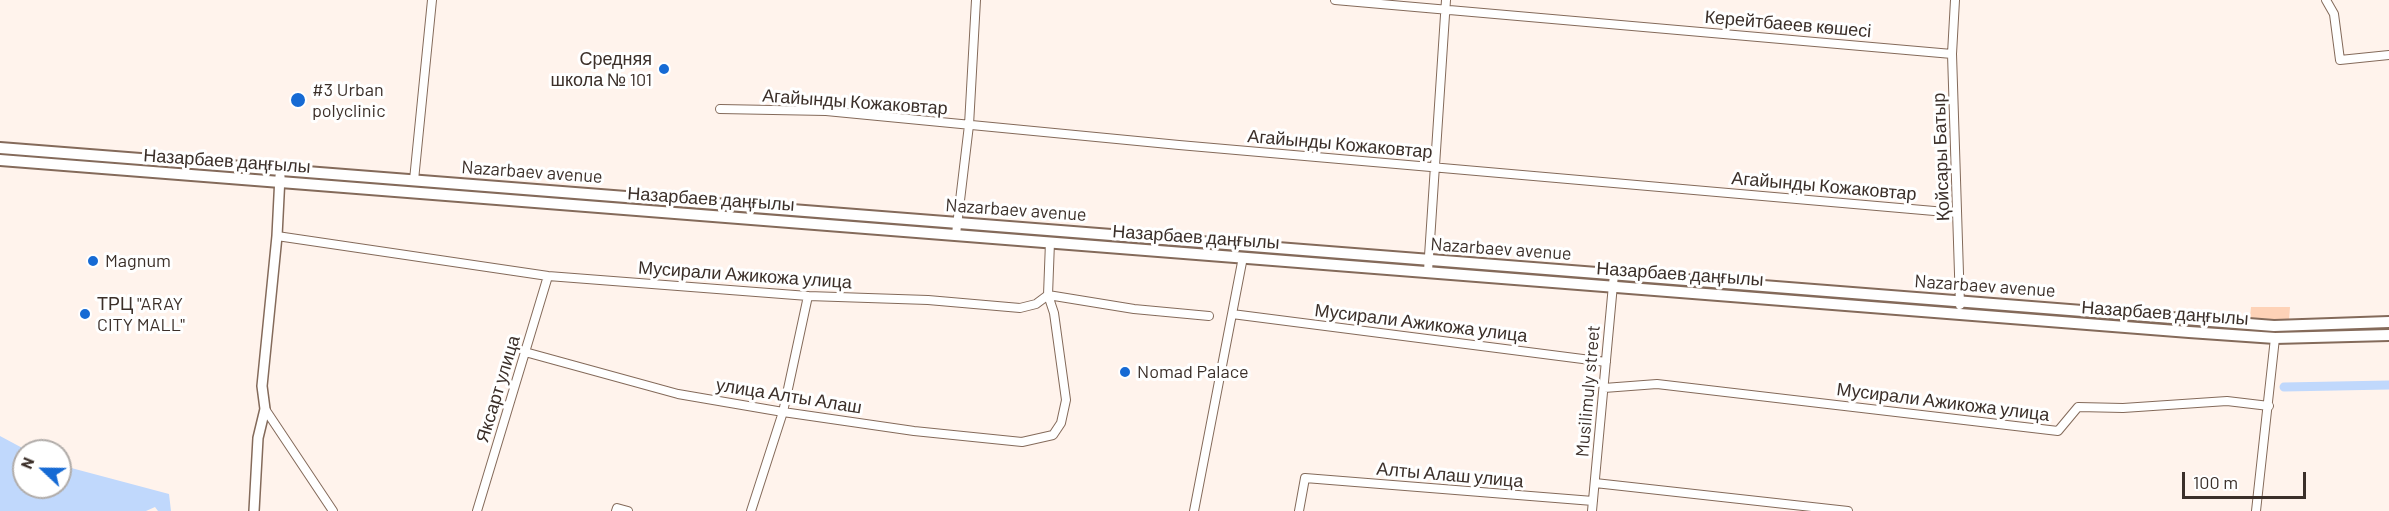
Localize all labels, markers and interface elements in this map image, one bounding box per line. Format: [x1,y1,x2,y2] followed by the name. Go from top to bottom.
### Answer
[1704,6,1872,42] street label: Керейтбаеев көшесі
[551,48,652,90] place label: Средняя школа № 101
[657,62,671,76] marker: Средняя школа № 101
[312,79,385,122] place label: #3 Urban polyclinic
[762,85,948,119] street label: Агайынды Кожаковтар
[289,91,307,109] marker: #3 Urban polyclinic
[1928,92,1954,222] street label: Қойсары Батыр
[1247,125,1433,163] street label: Агайынды Кожаковтар
[143,144,311,178] street label: Назарбаев даңғылы
[461,156,603,188] street label: Nazarbaev avenue
[1731,167,1917,205] street label: Агайынды Кожаковтар
[627,182,795,216] street label: Назарбаев даңғылы
[945,194,1087,226] street label: Nazarbaev avenue
[1112,220,1280,254] street label: Назарбаев даңғылы
[1430,233,1572,265] street label: Nazarbaev avenue
[105,250,171,272] place label: Magnum
[86,254,100,268] marker: Magnum
[637,257,853,293] street label: Мусирали Ажикожа улица
[1596,257,1764,291] street label: Назарбаев даңғылы
[1914,270,2056,302] street label: Nazarbaev avenue
[97,293,185,336] place label: ТРЦ "ARAY CITY MALL"
[2081,296,2249,330] street label: Назарбаев даңғылы
[1313,299,1529,347] street label: Мусирали Ажикожа улица
[78,307,92,321] marker: ТРЦ "ARAY CITY MALL"
[1571,324,1605,458] street label: Musilimuly street
[471,333,525,445] street label: Яксарт улица
[1137,361,1249,383] place label: Nomad Palace
[1118,365,1132,379] marker: Nomad Palace
[715,374,863,418] street label: улица Алты Алаш
[1835,378,2051,426] street label: Мусирали Ажикожа улица
[12,439,72,499] north arrow
[16,454,37,471] text: N
[1376,458,1524,492] street label: Алты Алаш улица
[2185,460,2310,498] scale bar
[2193,471,2238,493] text: 100 m

